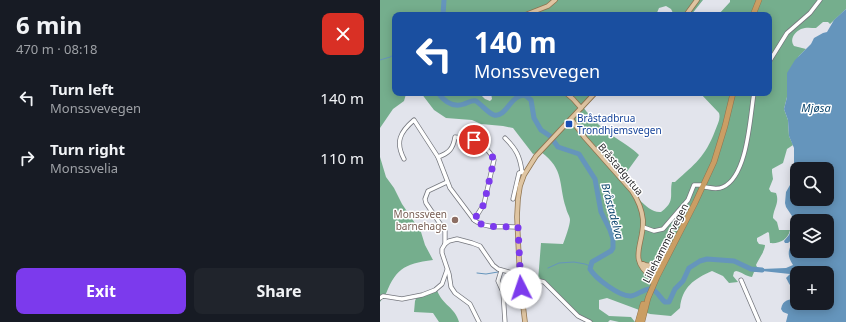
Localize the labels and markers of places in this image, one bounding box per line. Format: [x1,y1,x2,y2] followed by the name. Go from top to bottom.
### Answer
[577,111,662,137] place label: Bråstadbrua Trondhjemsvegen
[564,119,574,129] marker: Bråstadbrua Trondhjemsvegen
[457,123,491,157] pin
[394,207,447,233] place label: Monssveen barnehage
[450,215,460,225] marker: Monssveen barnehage

